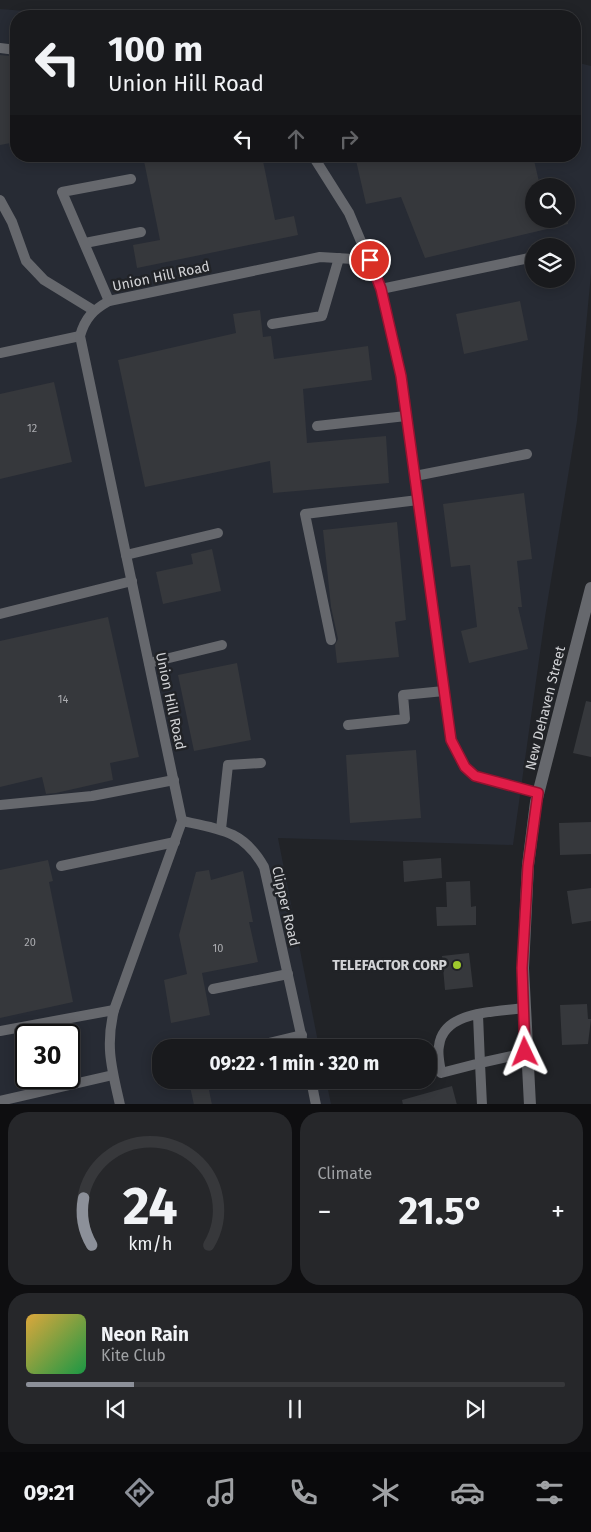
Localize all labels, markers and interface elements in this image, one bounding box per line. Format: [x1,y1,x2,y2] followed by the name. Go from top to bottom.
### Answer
[108,28,203,70] text: 100 m
[25,30,90,95] icon: left
[108,70,264,97] text: Union Hill Road
[229,125,257,153] icon: left
[282,125,310,153] icon: ahead
[335,125,363,153] icon: right
[525,178,575,288] map controls
[525,178,575,228] button: search
[525,238,575,288] button: layers
[349,239,391,281] pin
[356,246,384,274] icon: arrive
[111,258,211,295] street label: Union Hill Road
[27,422,37,435] house number: 12
[522,643,569,772] street label: New Dehaven Street
[152,651,189,751] street label: Union Hill Road
[58,693,68,706] house number: 14
[268,865,303,948] street label: Clipper Road
[24,936,36,949] house number: 20
[213,942,223,955] house number: 10
[332,957,448,974] place label: TELEFACTOR CORP
[451,959,463,971] marker: TELEFACTOR CORP
[15,1024,80,1089] speed limit sign: 30
[498,1025,550,1077] position arrow
[210,1052,379,1075] text: 09:22 · 1 min · 320 m
[318,1164,372,1183] text: Climate
[122,1175,177,1238] text: 24
[398,1188,484,1234] text: 21.5°
[318,1195,332,1228] text: −
[551,1195,565,1228] text: +
[128,1233,172,1255] text: km/h
[101,1323,189,1346] text: Neon Rain
[101,1346,166,1365] text: Kite Club
[102,1395,130,1423] icon: previous
[281,1395,309,1423] icon: pause
[461,1395,489,1423] icon: next
[122,1475,157,1510] icon: directions
[204,1475,239,1510] icon: music
[286,1475,321,1510] icon: phone
[368,1475,403,1510] icon: climate
[450,1475,485,1510] icon: car
[532,1475,567,1510] icon: filters
[24,1479,75,1506] text: 09:21

